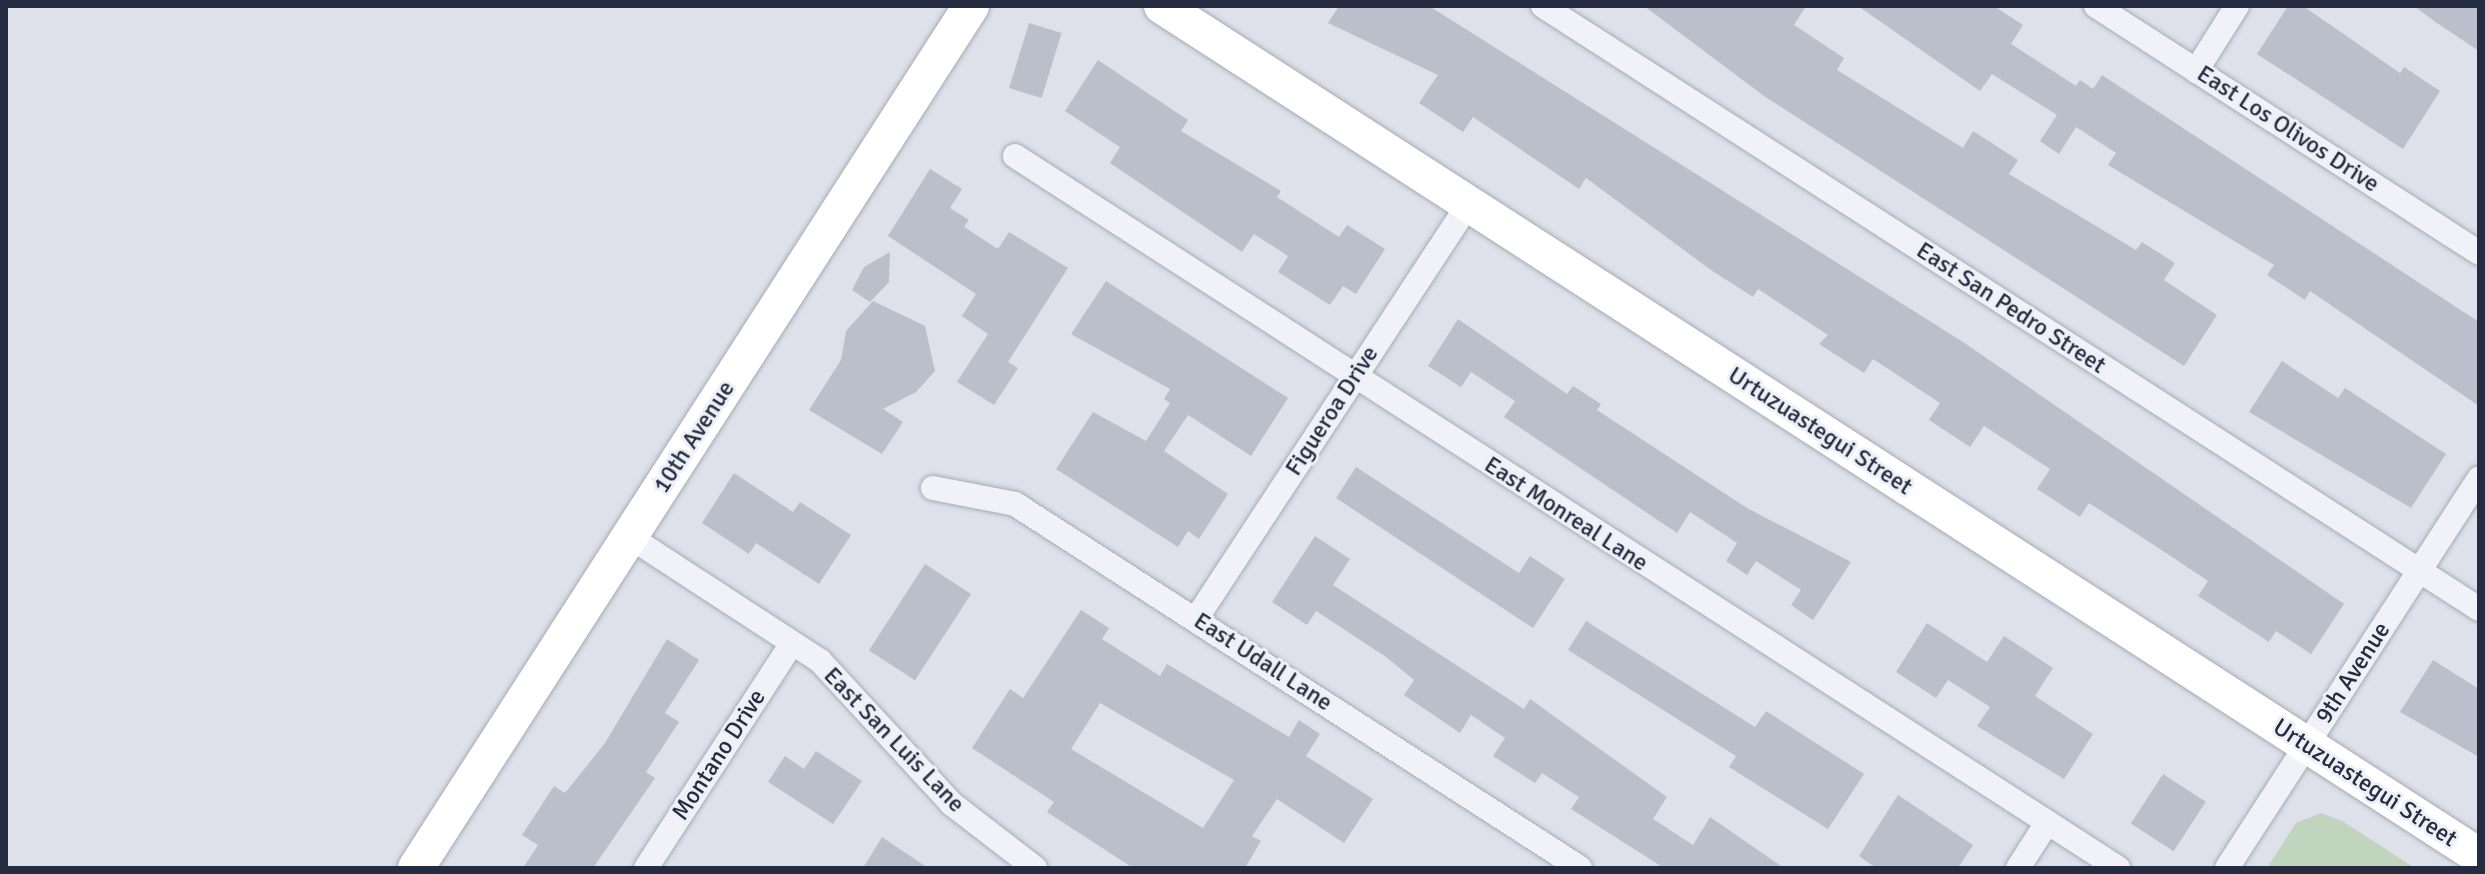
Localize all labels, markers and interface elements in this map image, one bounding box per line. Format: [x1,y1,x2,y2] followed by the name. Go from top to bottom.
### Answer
[2191,59,2385,199] street label: East Los Olivos Drive
[1911,236,2111,380] street label: East San Pedro Street
[1279,341,1385,481] street label: Figueroa Drive
[1723,361,1917,501] street label: Urtuzuastegui Street
[647,376,741,498] street label: 10th Avenue
[1479,450,1653,578] street label: East Monreal Lane
[1188,607,1338,717] street label: East Udall Lane
[2310,617,2396,729] street label: 9th Avenue
[817,661,971,819] street label: East San Luis Lane
[666,684,772,826] street label: Montano Drive
[2268,713,2462,853] street label: Urtuzuastegui Street

